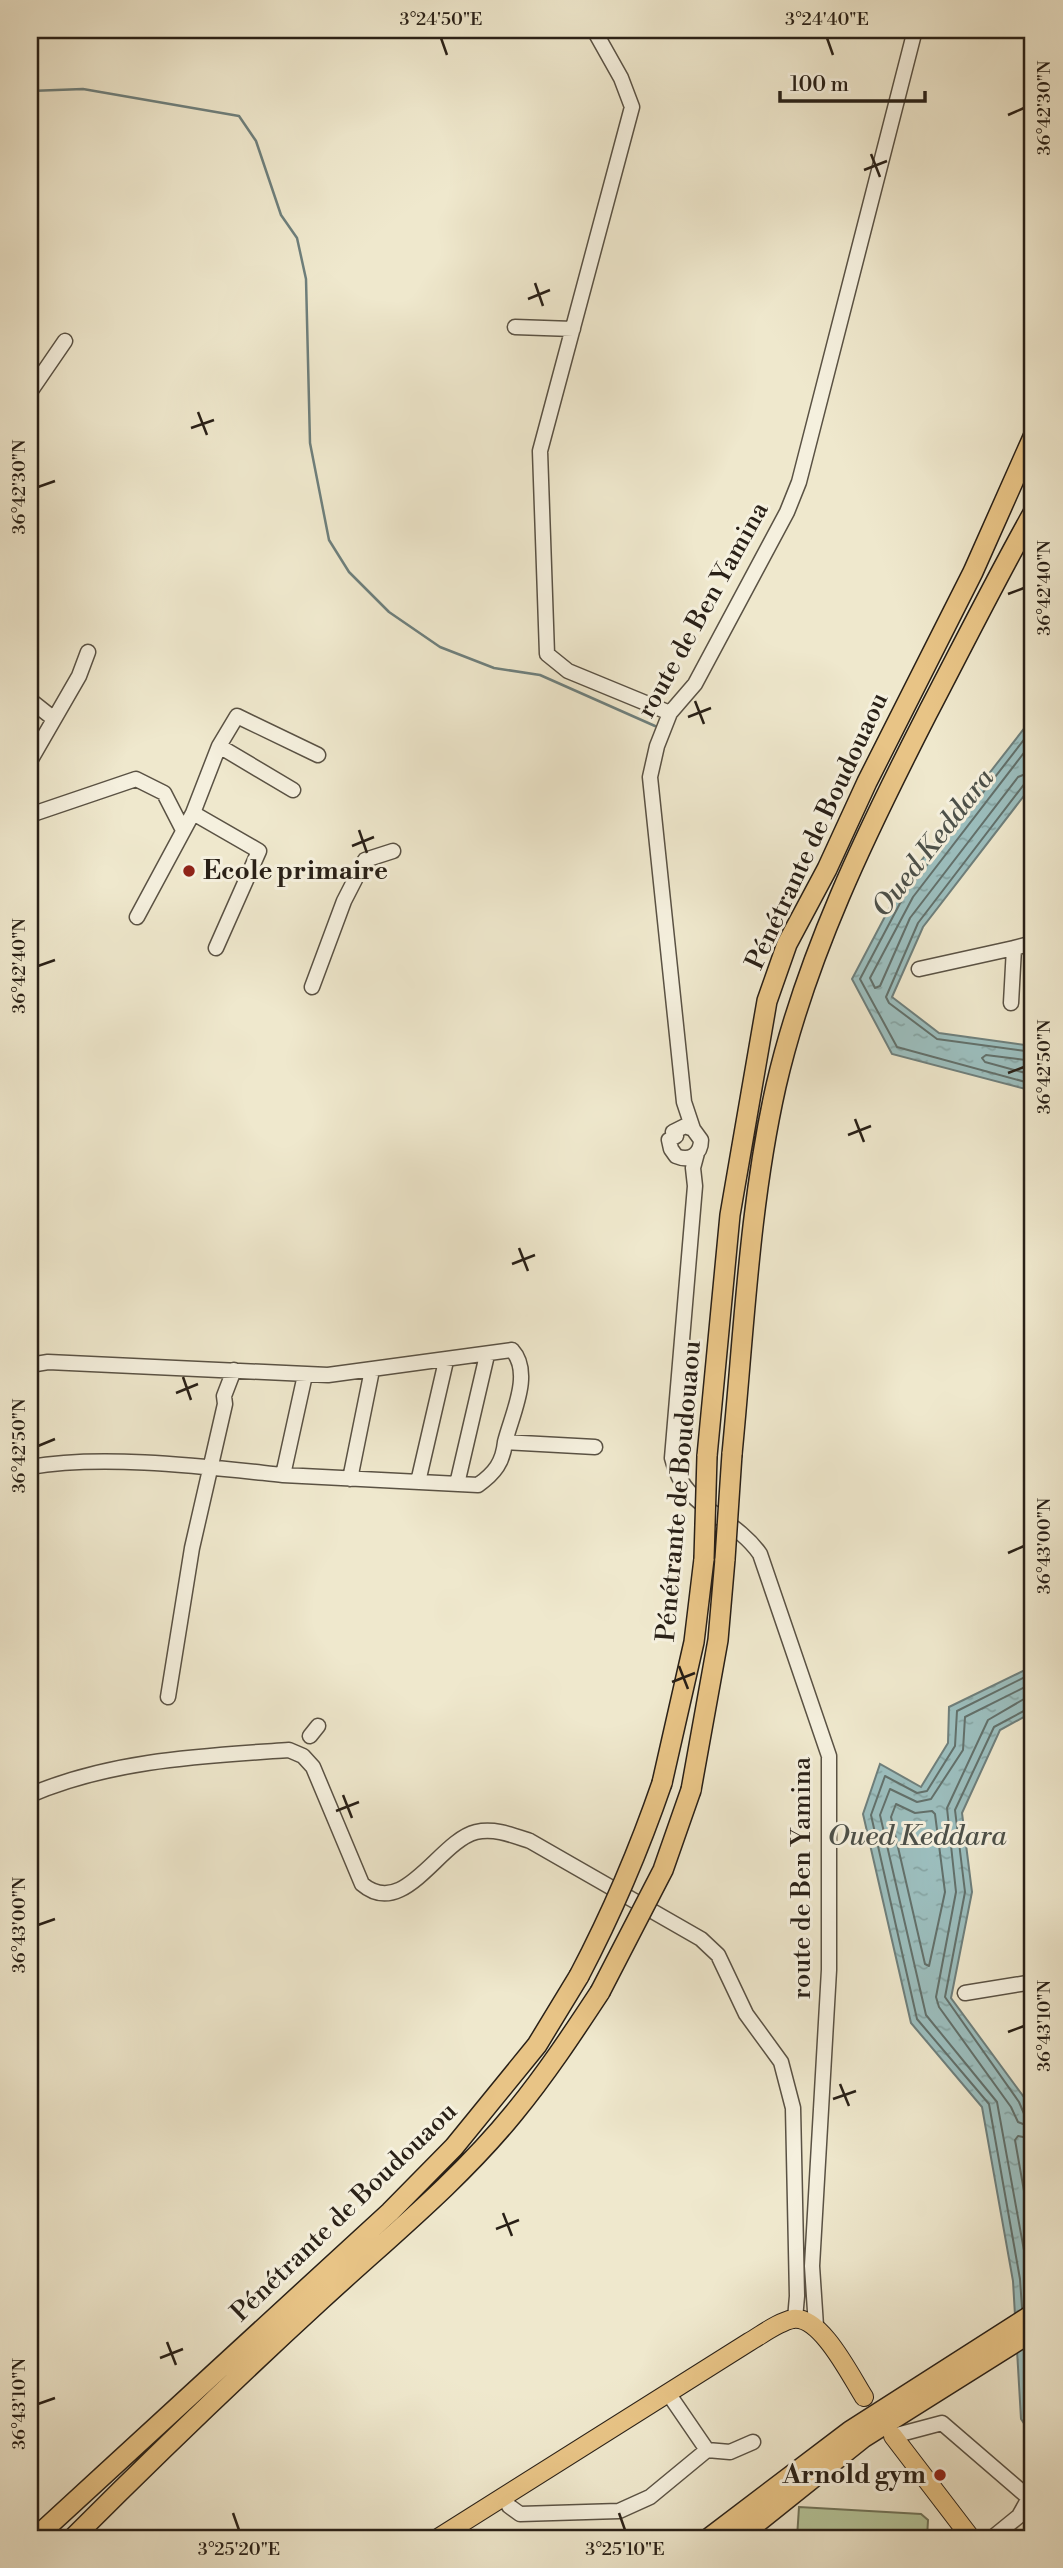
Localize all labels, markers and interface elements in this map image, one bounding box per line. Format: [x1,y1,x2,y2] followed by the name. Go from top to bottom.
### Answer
[399,8,483,31] text: 3°24'50"E
[785,8,869,31] text: 3°24'40"E
[780,60,925,104] scale bar
[1033,60,1056,155] text: 36°42'30"N
[790,72,849,98] text: 100 m
[8,439,31,534] text: 36°42'30"N
[630,496,776,724] street label: route de Ben Yamina
[1033,540,1056,636] text: 36°42'40"N
[739,687,895,975] street label: Pénétrante de Boudouaou
[864,761,1002,924] water label: Oued Keddara
[203,855,388,887] place label: Ecole primaire
[181,863,197,879] marker: Ecole primaire
[8,918,31,1014] text: 36°42'40"N
[1033,1019,1056,1114] text: 36°42'50"N
[650,1339,708,1643] street label: Pénétrante de Boudouaou
[8,1398,31,1493] text: 36°42'50"N
[1033,1497,1056,1594] text: 36°43'00"N
[786,1756,818,1999] street label: route de Ben Yamina
[828,1819,1007,1854] water label: Oued Keddara
[8,1876,31,1973] text: 36°43'00"N
[1033,1980,1056,2072] text: 36°43'10"N
[224,2095,464,2328] street label: Pénétrante de Boudouaou
[8,2358,31,2450] text: 36°43'10"N
[781,2459,926,2491] place label: Arnold gym
[932,2467,948,2483] marker: Arnold gym
[198,2538,280,2561] text: 3°25'20"E
[585,2538,665,2561] text: 3°25'10"E

